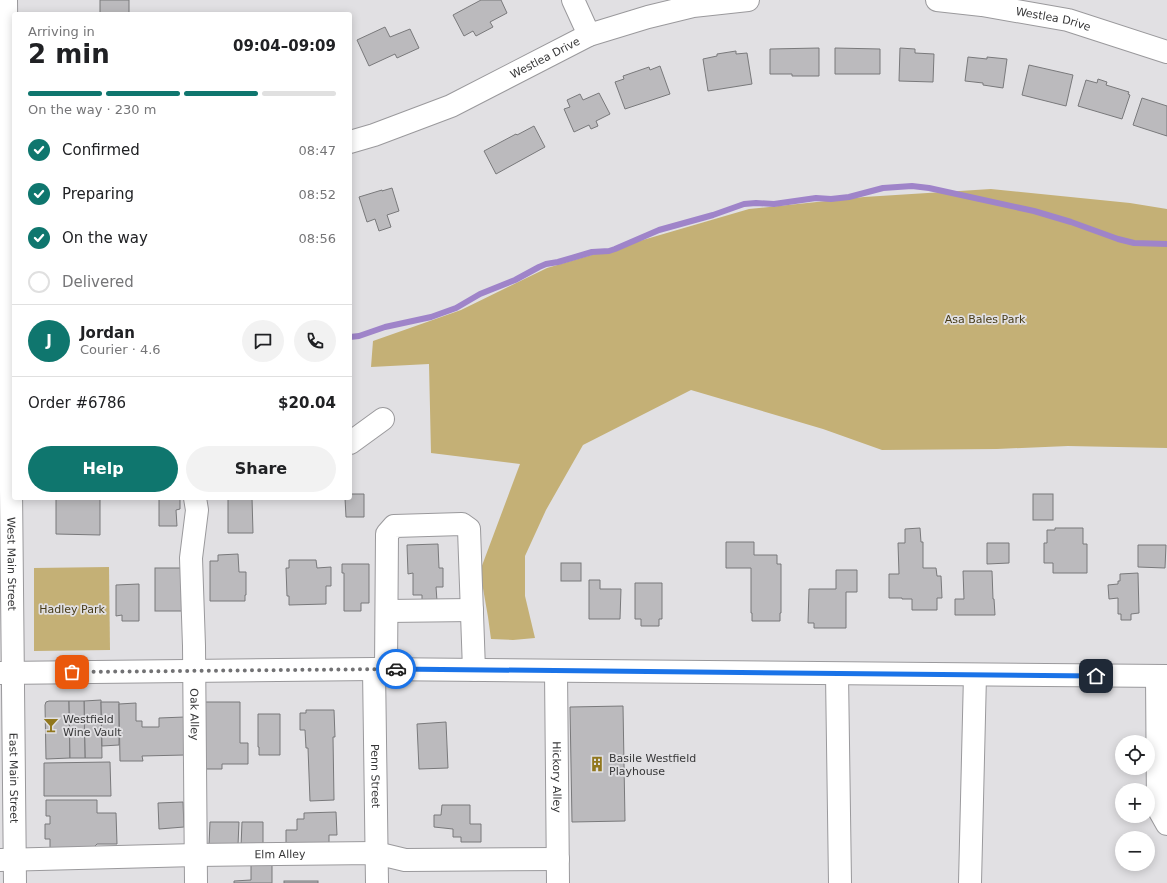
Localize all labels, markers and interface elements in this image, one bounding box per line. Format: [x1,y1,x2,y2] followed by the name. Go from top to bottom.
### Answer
[1015,5,1093,34] street label: Westlea Drive
[28,24,95,39] text: Arriving in
[508,34,582,81] street label: Westlea Drive
[233,37,336,55] text: 09:04–09:09
[28,39,110,69] text: 2 min
[28,102,156,117] text: On the way · 230 m
[28,139,50,161] icon: check
[62,141,140,159] text: Confirmed
[299,143,336,158] text: 08:47
[28,183,50,205] icon: check
[62,185,134,203] text: Preparing
[299,187,336,202] text: 08:52
[28,227,50,249] icon: check
[62,229,148,247] text: On the way
[299,231,336,246] text: 08:56
[62,273,134,291] text: Delivered
[945,313,1026,326] park label: Asa Bales Park
[242,320,284,362] button: chat
[294,320,336,362] button: phone
[80,324,135,342] text: Jordan
[46,332,52,350] text: J
[80,342,161,357] text: Courier · 4.6
[28,394,126,412] text: Order #6786
[278,394,336,412] text: $20.04
[28,446,178,492] button: Help
[186,446,336,492] button: Share
[5,517,19,612] street label: West Main Street
[39,603,105,616] park label: Hadley Park
[376,649,416,689] courier
[55,655,89,689] pin
[385,658,407,680] icon: car
[1079,659,1113,693] pin
[61,661,83,683] icon: bag
[1085,665,1107,687] icon: home
[188,688,201,741] street label: Oak Alley
[63,713,122,739] place label: Westfield Wine Vault
[42,716,60,734] bar icon: Westfield Wine Vault
[7,733,21,824] street label: East Main Street
[1115,735,1155,871] map controls
[1115,735,1155,775] button: locate
[550,741,564,813] street label: Hickory Alley
[369,744,382,809] street label: Penn Street
[609,752,696,778] place label: Basile Westfield Playhouse
[588,755,606,773] building icon: Basile Westfield Playhouse
[1115,783,1155,823] button: +
[1115,831,1155,871] button: −
[254,847,306,861] street label: Elm Alley

